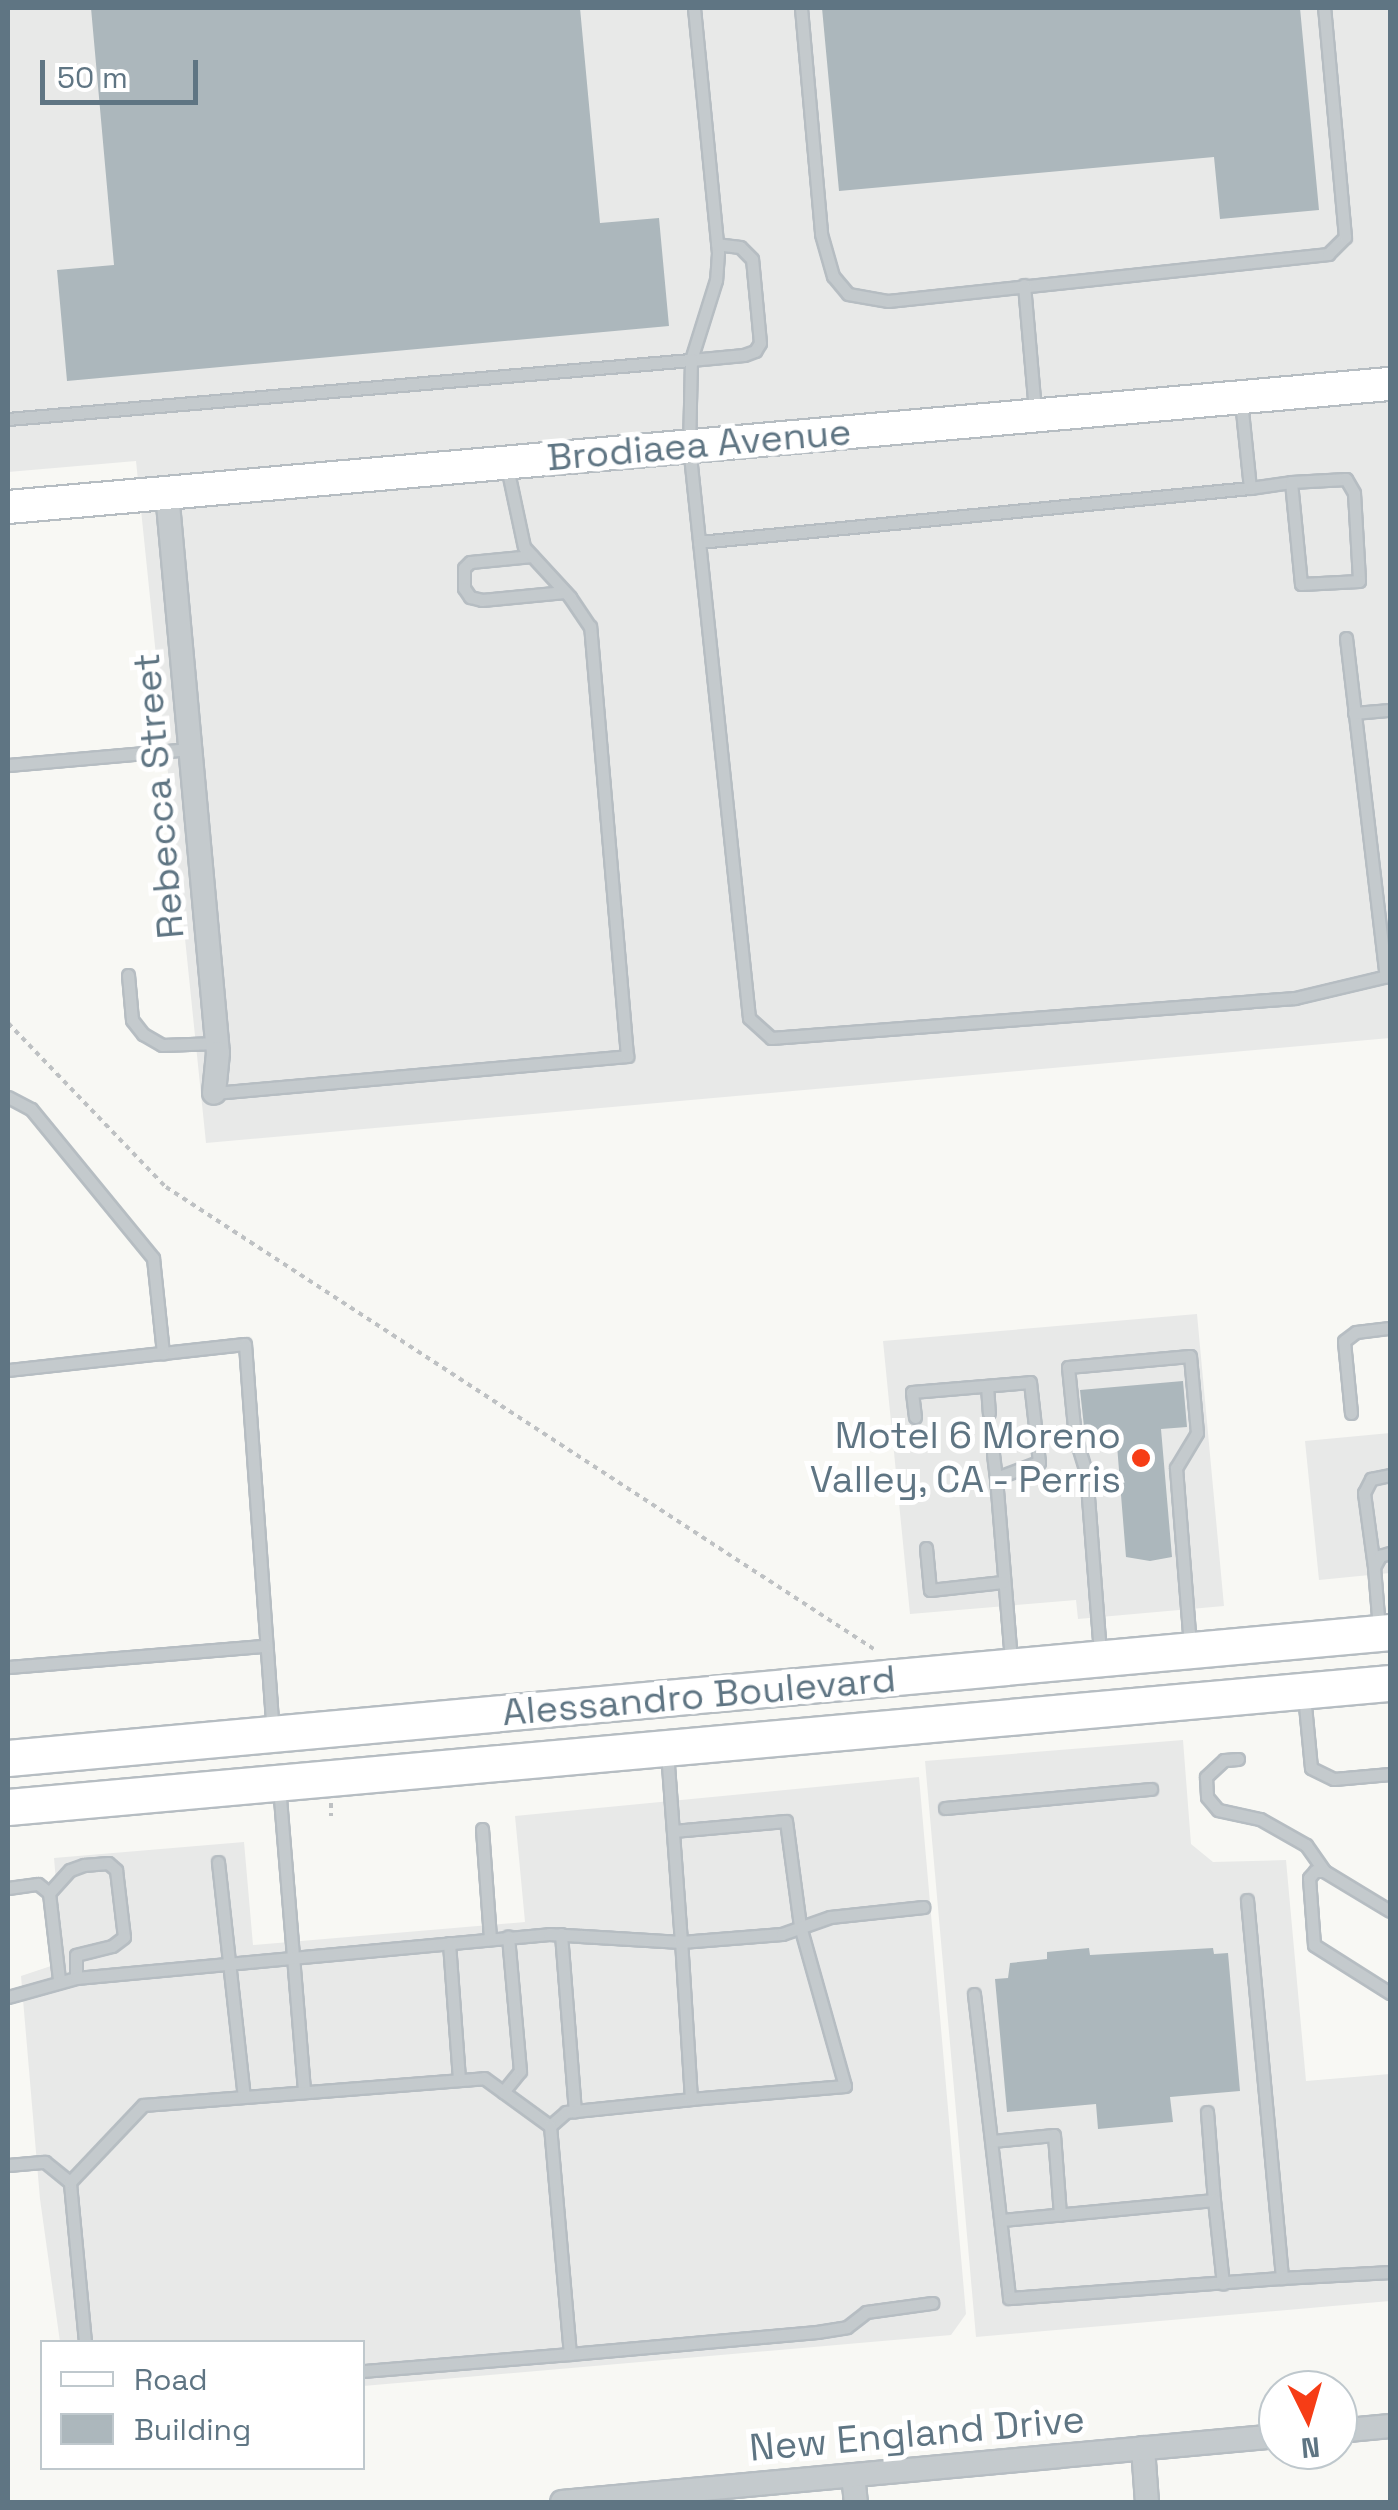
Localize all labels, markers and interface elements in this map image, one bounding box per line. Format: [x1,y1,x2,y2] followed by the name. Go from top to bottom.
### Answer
[45,40,202,102] scale bar
[57,58,128,97] text: 50 m
[545,409,853,481] street label: Brodiaea Avenue
[124,651,194,941] street label: Rebecca Street
[806,1413,1121,1502] place label: Motel 6 Moreno Valley, CA - Perris
[1130,1447,1152,1469] marker: Motel 6 Moreno Valley, CA - Perris
[500,1656,898,1736] street label: Alessandro Boulevard
[40,2340,365,2470] legend
[134,2360,208,2399] text: Road
[1258,2370,1358,2470] north arrow
[747,2397,1087,2471] street label: New England Drive
[134,2410,251,2449] text: Building
[1300,2429,1321,2467] text: N

